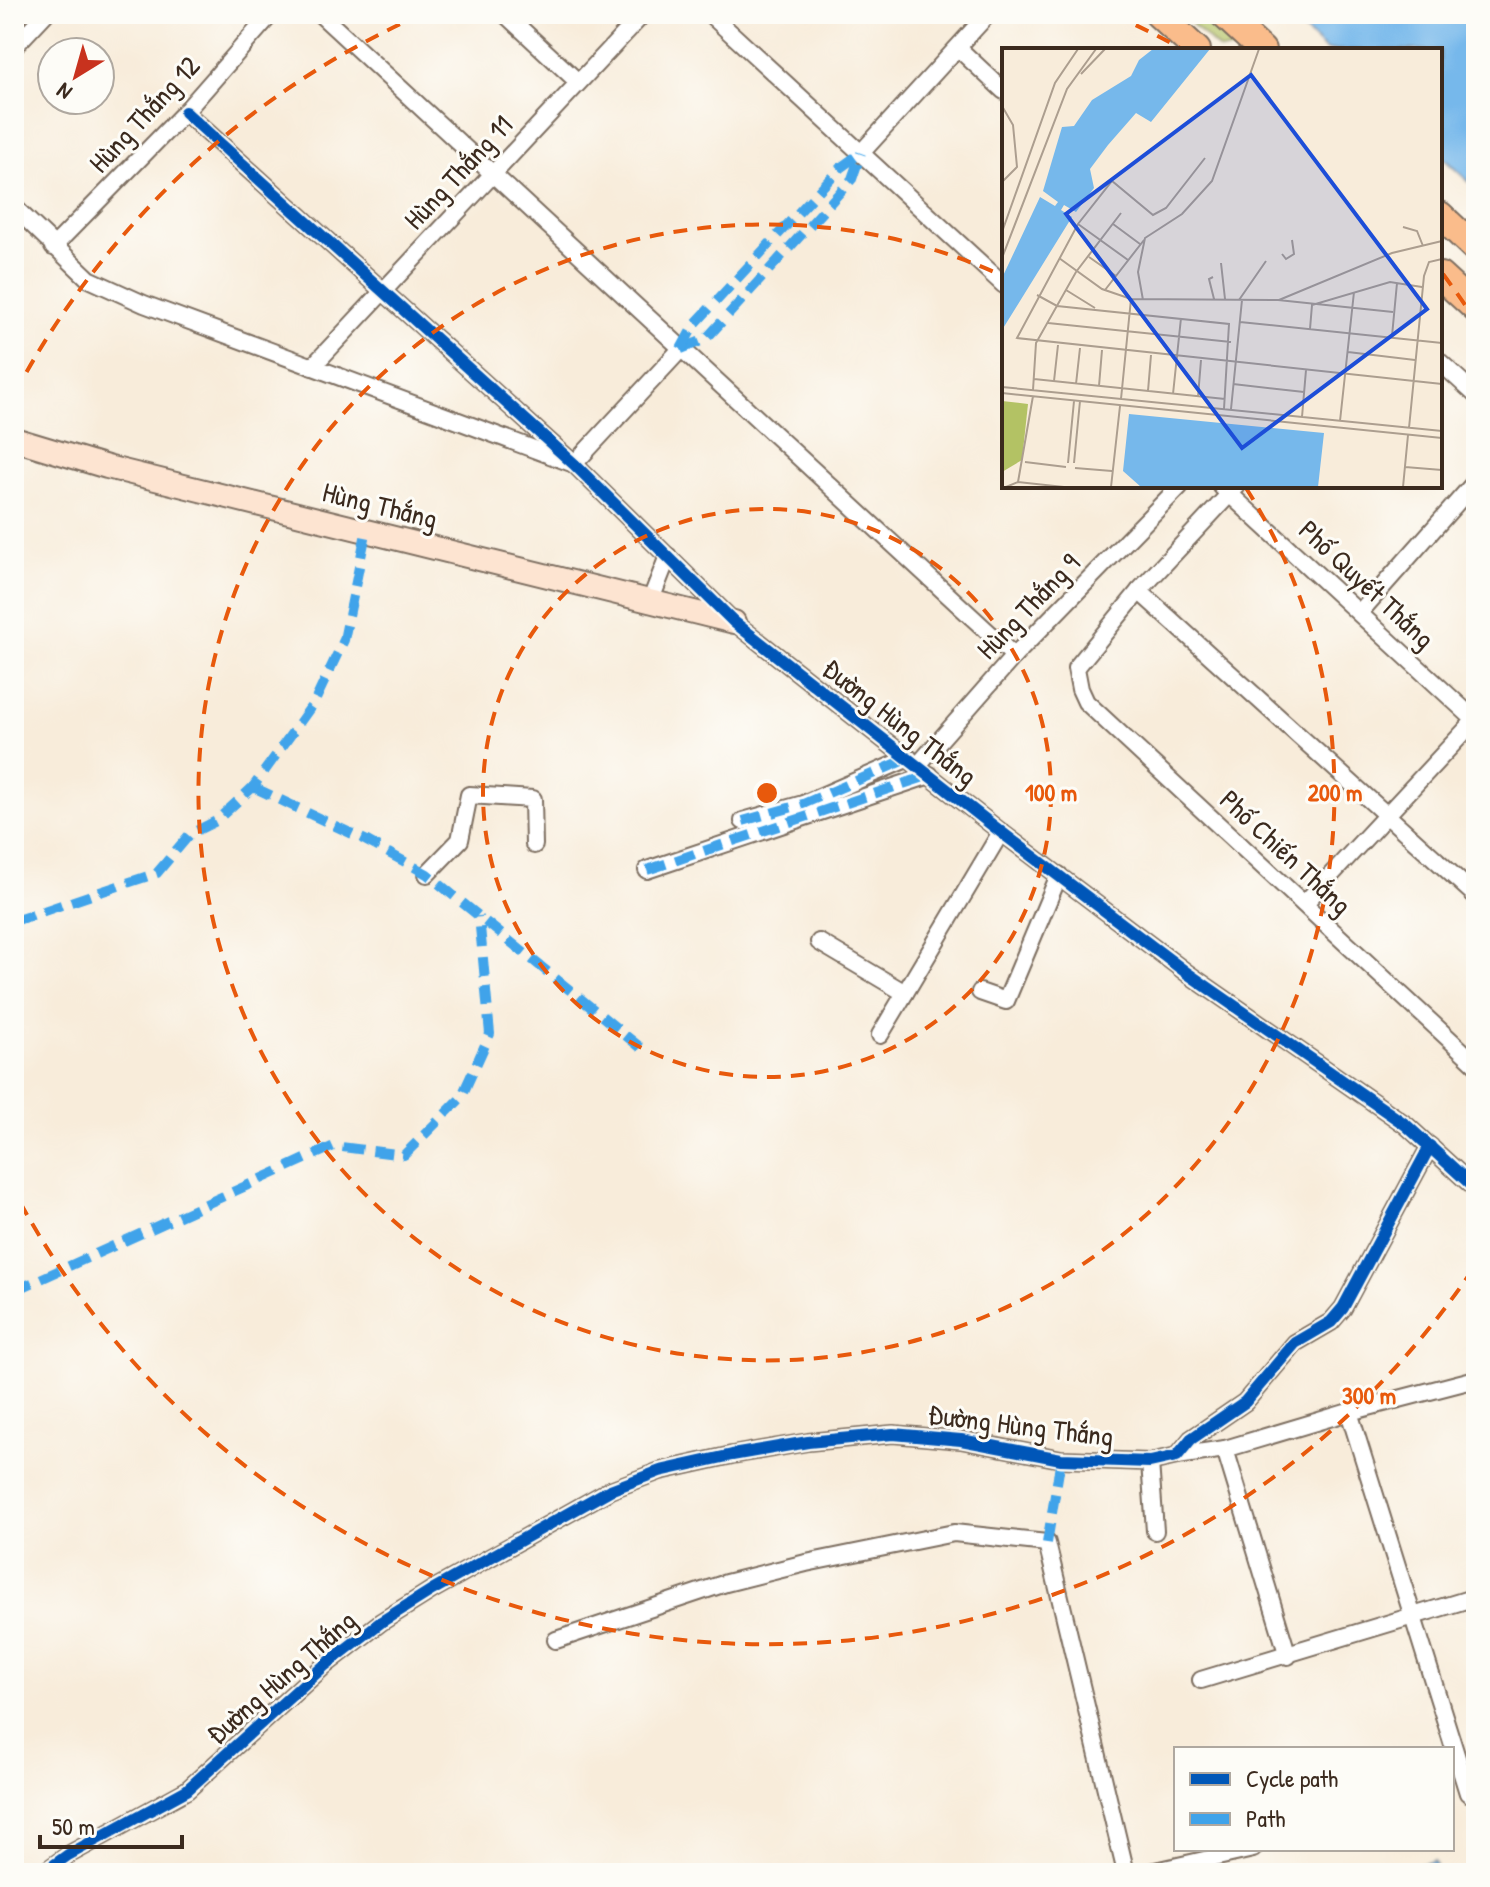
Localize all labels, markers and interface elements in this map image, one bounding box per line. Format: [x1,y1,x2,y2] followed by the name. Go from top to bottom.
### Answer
[36,36,116,116] north arrow
[80,47,208,181] street label: Hùng Thắng 12
[1002,48,1442,488] inset map
[50,76,78,107] text: N
[395,107,521,237] street label: Hùng Thắng 11
[319,472,441,538] street label: Hùng Thắng
[1291,511,1443,657] street label: Phố Quyết Thắng
[968,545,1088,667] street label: Hùng Thắng 9
[815,650,985,794] street label: Đường Hùng Thắng
[1025,776,1077,808] text: 100 m
[1308,776,1362,808] text: 200 m
[753,779,781,807] centre of rings
[1212,781,1360,923] street label: Phố Chiến Thắng
[1342,1379,1396,1411] text: 300 m
[926,1395,1116,1455] street label: Đường Hùng Thắng
[198,1602,364,1752] street label: Đường Hùng Thắng
[1174,1747,1454,1851] legend
[1246,1762,1338,1794] text: Cycle path
[40,1799,182,1849] scale bar
[1246,1802,1285,1834] text: Path
[52,1810,95,1842] text: 50 m

